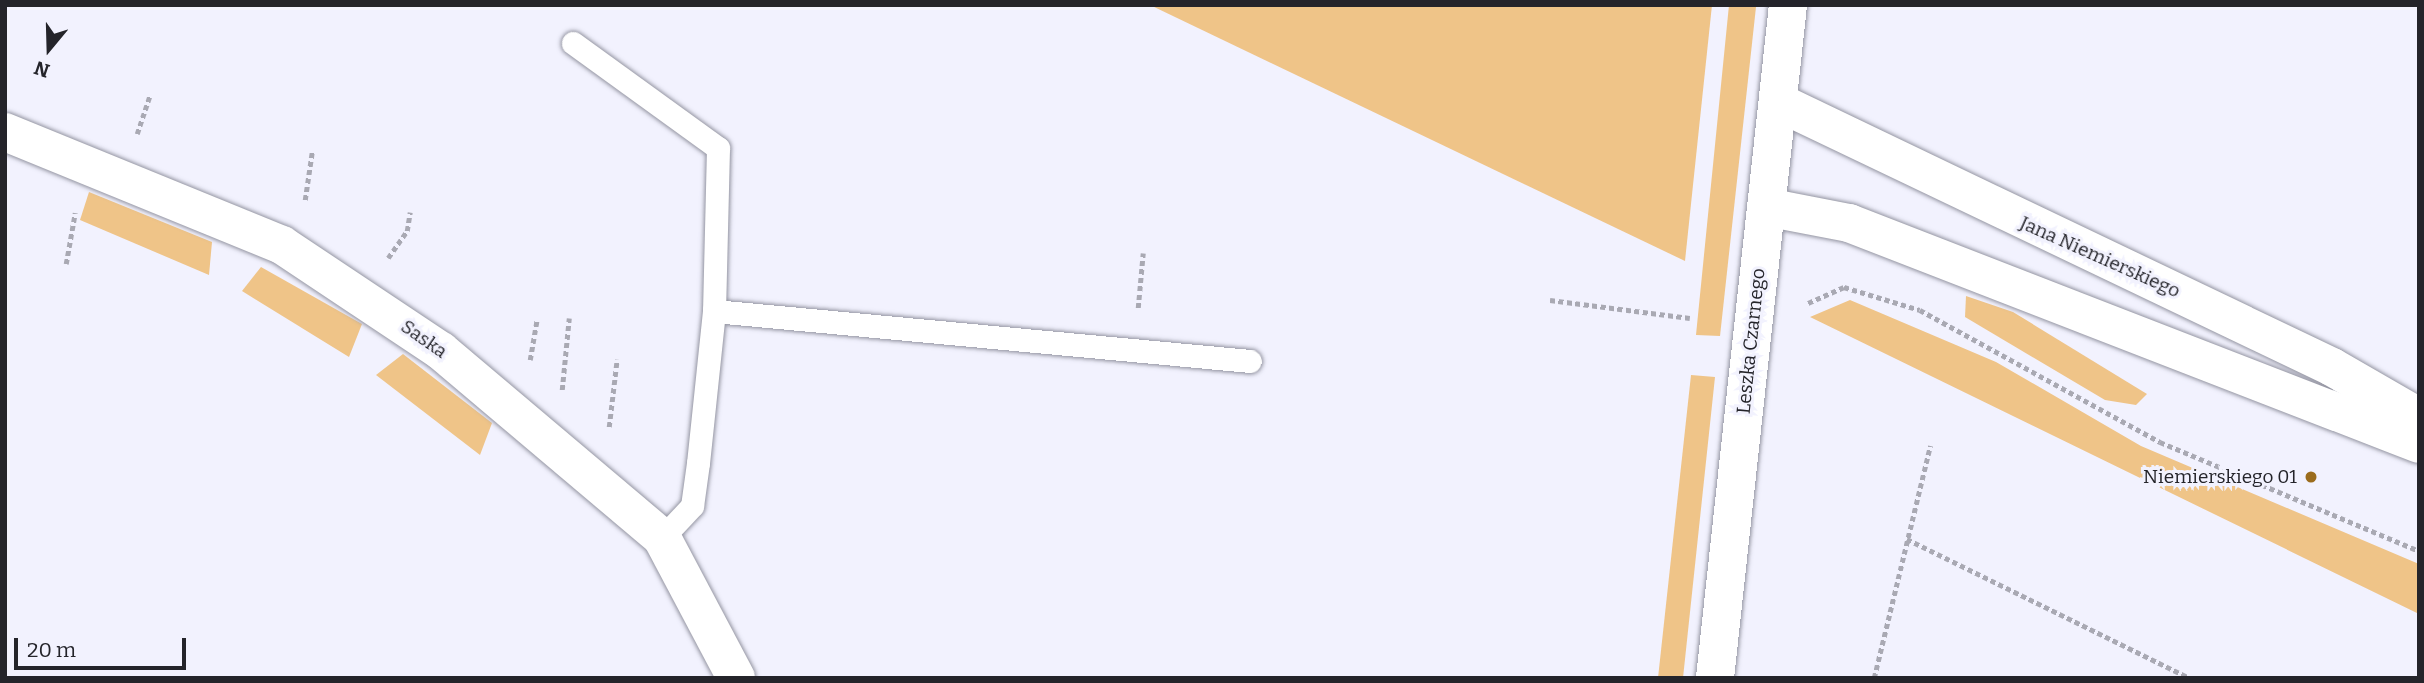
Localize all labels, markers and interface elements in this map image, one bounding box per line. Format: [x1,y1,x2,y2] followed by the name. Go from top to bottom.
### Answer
[14,14,84,84] north arrow
[31,56,53,83] text: N
[2016,211,2184,303] street label: Jana Niemierskiego
[1732,267,1770,415] street label: Leszka Czarnego
[397,315,451,363] street label: Saska
[2143,466,2297,488] place label: Niemierskiego 01
[2303,469,2319,485] marker: Niemierskiego 01
[18,624,189,668] scale bar
[27,637,76,663] text: 20 m

